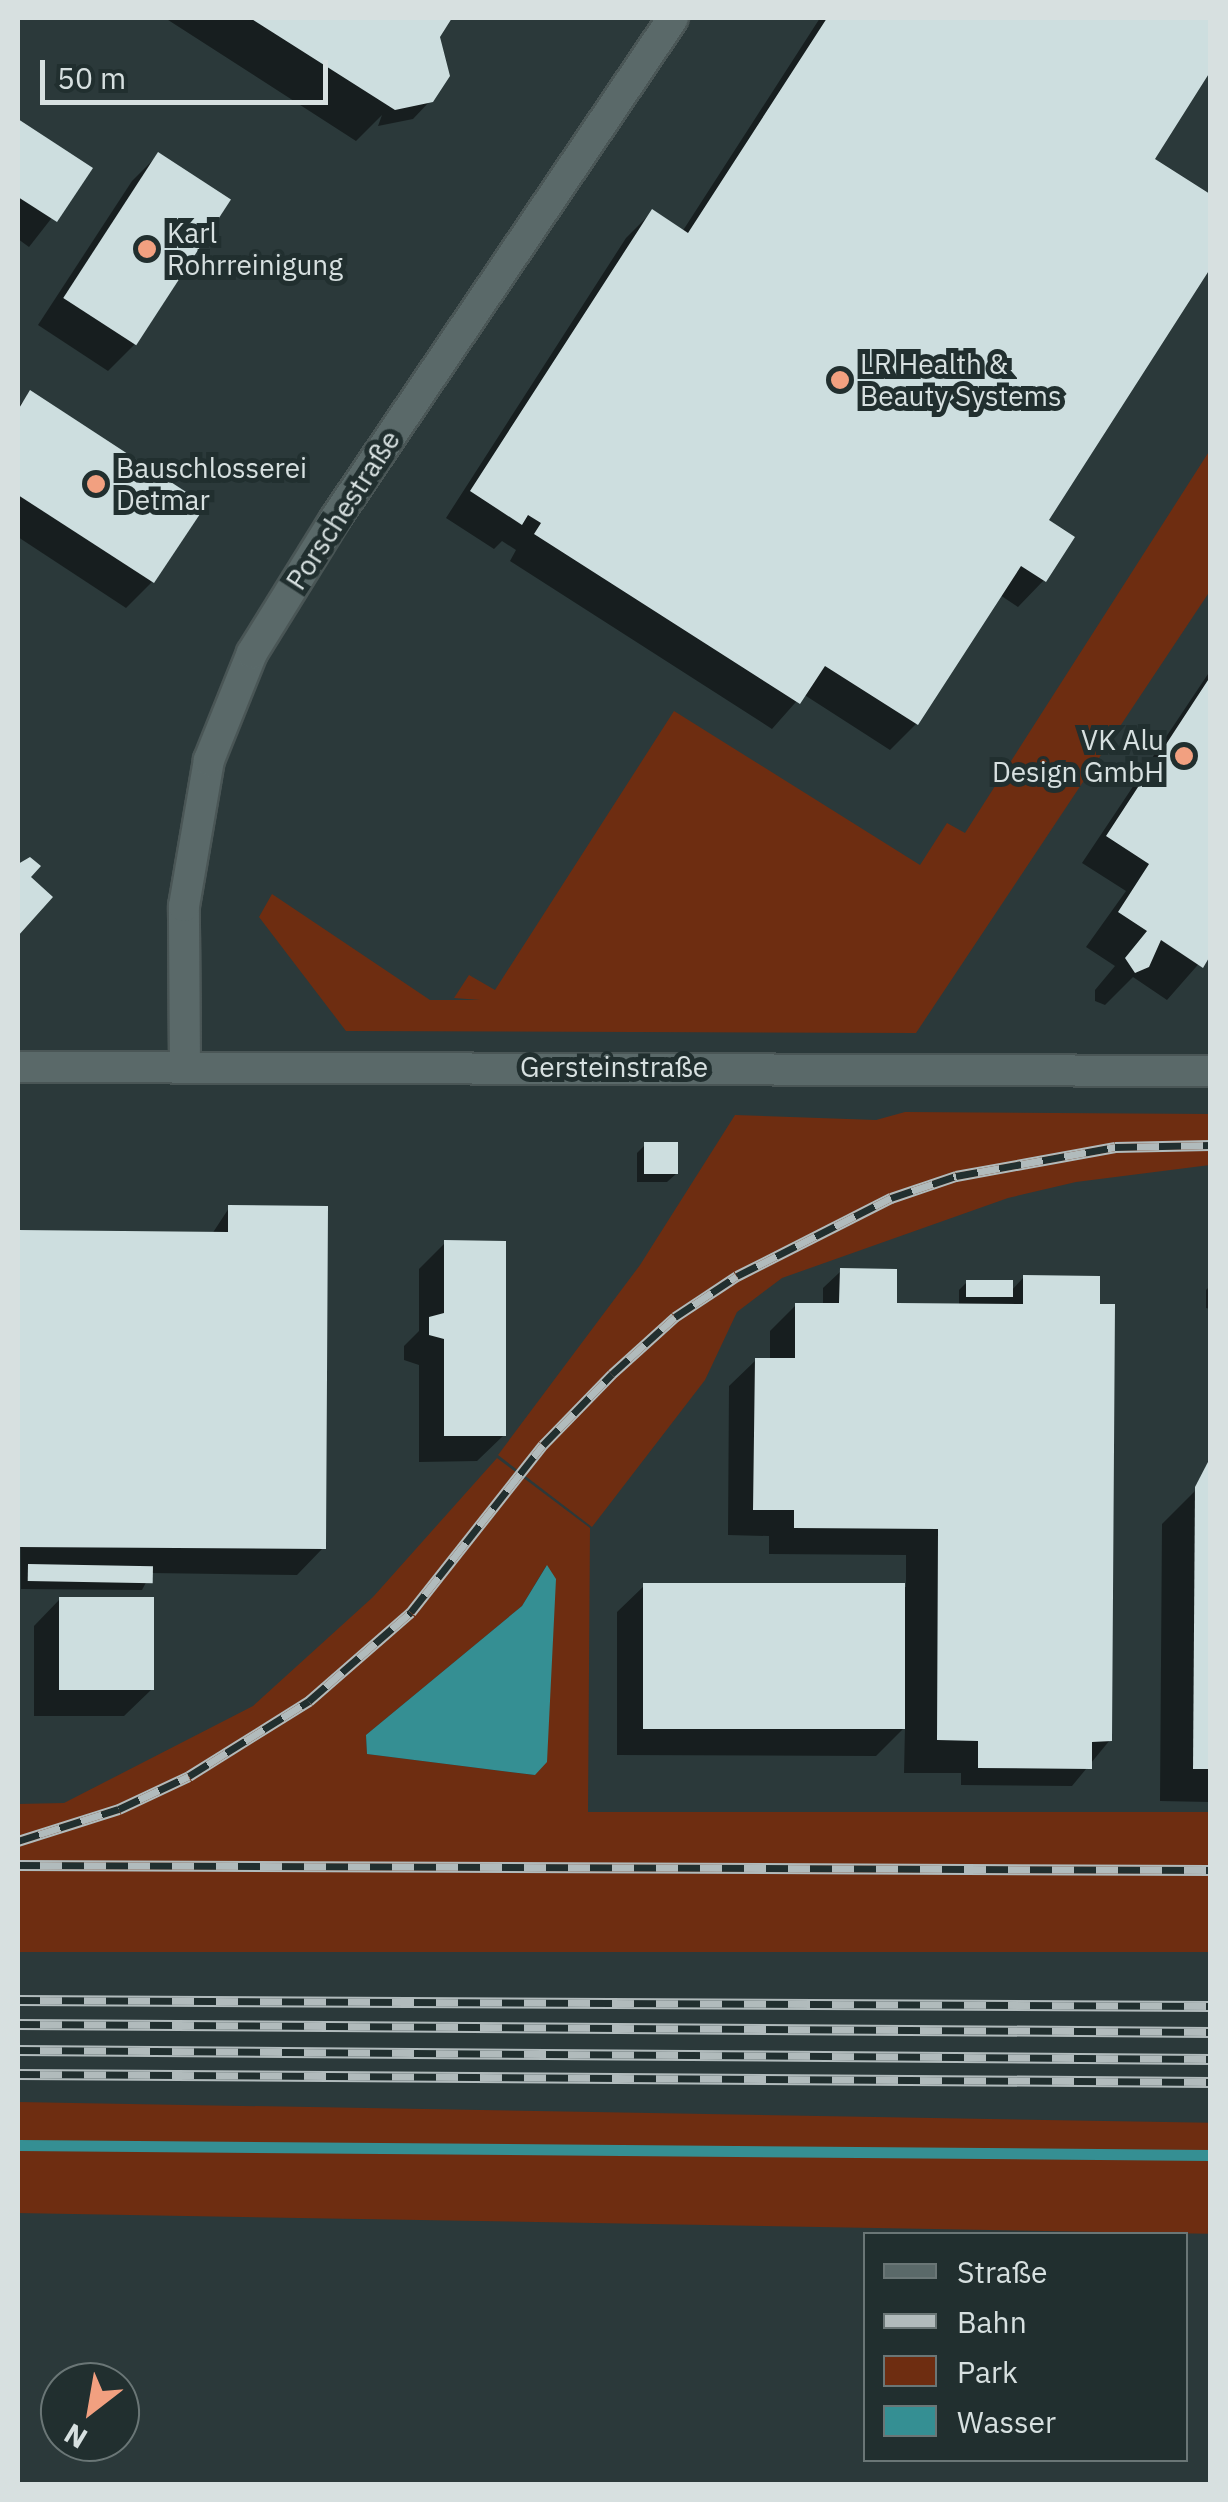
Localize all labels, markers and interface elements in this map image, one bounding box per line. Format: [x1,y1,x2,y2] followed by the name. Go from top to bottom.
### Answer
[45,40,332,102] scale bar
[57,58,126,97] text: 50 m
[167,216,343,282] place label: Karl Rohrreinigung
[136,238,158,260] marker: Karl Rohrreinigung
[860,347,1062,413] place label: LR Health & Beauty Systems
[829,369,851,391] marker: LR Health & Beauty Systems
[279,424,407,596] street label: Porschestraße
[116,451,307,517] place label: Bauschlosserei Detmar
[85,473,107,495] marker: Bauschlosserei Detmar
[992,723,1164,789] place label: VK Alu Design GmbH
[1173,745,1195,767] marker: VK Alu Design GmbH
[520,1050,708,1084] street label: Gersteinstraße
[863,2232,1188,2462] legend
[957,2252,1048,2291] text: Straße
[957,2302,1027,2341] text: Bahn
[957,2352,1018,2391] text: Park
[40,2362,140,2462] north arrow
[957,2402,1056,2441] text: Wasser
[57,2415,94,2458] text: N

